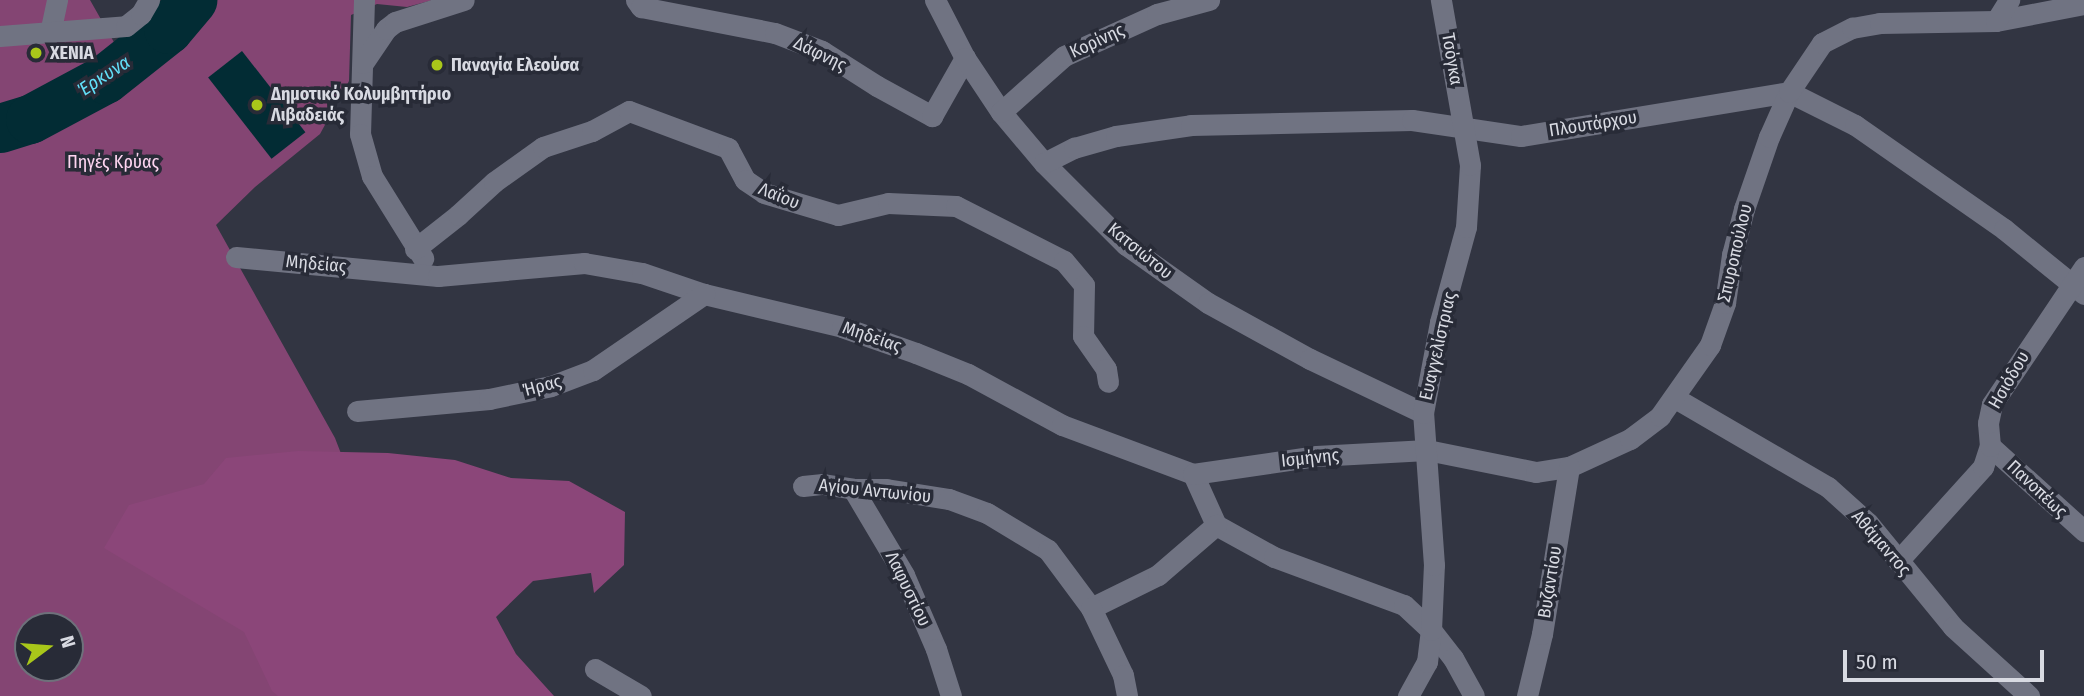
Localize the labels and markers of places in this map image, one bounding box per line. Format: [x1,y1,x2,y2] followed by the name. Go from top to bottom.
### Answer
[50,42,93,64] place label: XENIA
[28,45,44,61] marker: XENIA
[451,54,579,76] place label: Παναγία Ελεούσα
[429,57,445,73] marker: Παναγία Ελεούσα
[271,84,451,126] place label: Δημοτικό Κολυμβητήριο Λιβαδειάς
[249,97,265,113] marker: Δημοτικό Κολυμβητήριο Λιβαδειάς

